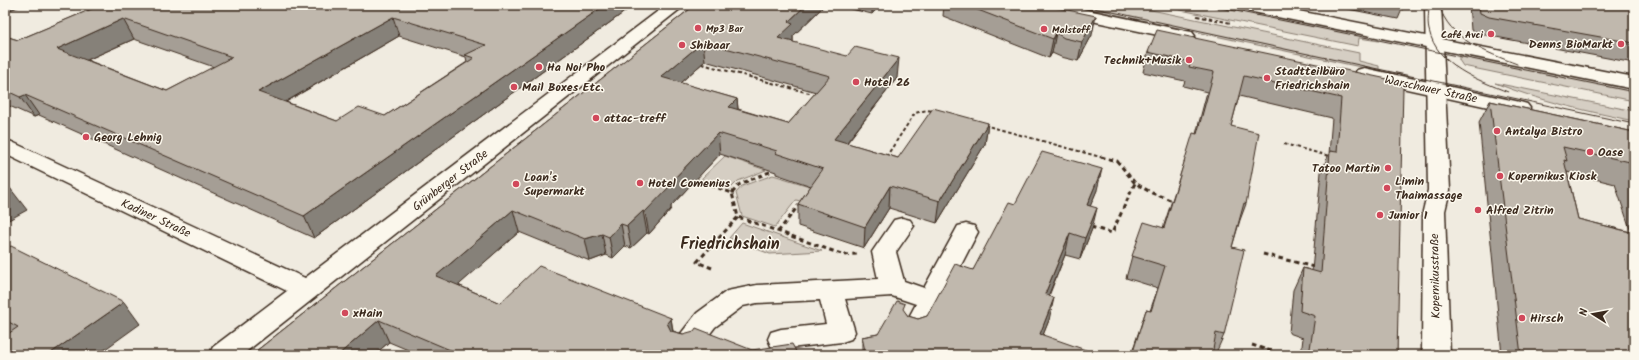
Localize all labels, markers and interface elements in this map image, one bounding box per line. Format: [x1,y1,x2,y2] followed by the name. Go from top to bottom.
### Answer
[706,21,744,37] place label: Mp3 Bar
[1052,22,1091,38] place label: Malstoff
[693,23,703,33] marker: Mp3 Bar
[1039,24,1049,34] marker: Malstoff
[1441,27,1483,43] place label: Café Avci
[1486,29,1496,39] marker: Café Avci
[1529,35,1614,54] place label: Denns BioMarkt
[690,36,731,55] place label: Shibaar
[1616,39,1626,49] marker: Denns BioMarkt
[677,40,687,50] marker: Shibaar
[1104,51,1182,70] place label: Technik+Musik
[1184,55,1194,65] marker: Technik+Musik
[547,58,606,77] place label: Ha Noi Pho
[534,62,544,72] marker: Ha Noi Pho
[1275,62,1350,95] place label: Stadtteilbüro Friedrichshain
[1383,70,1480,109] street label: Warschauer Straße
[864,73,910,92] place label: Hotel 26
[1262,73,1272,83] marker: Stadtteilbüro Friedrichshain
[851,77,861,87] marker: Hotel 26
[522,78,604,97] place label: Mail Boxes Etc.
[509,82,519,92] marker: Mail Boxes Etc.
[604,109,667,128] place label: attac-treff
[591,113,601,123] marker: attac-treff
[1505,122,1583,141] place label: Antalya Bistro
[1492,126,1502,136] marker: Antalya Bistro
[94,128,162,147] place label: Georg Lehnig
[81,132,91,142] marker: Georg Lehnig
[1598,143,1623,162] place label: Oase
[408,144,493,216] street label: Grünberger Straße
[1585,147,1595,157] marker: Oase
[1312,159,1380,178] place label: Tatoo Martin
[1383,163,1393,173] marker: Tatoo Martin
[1508,167,1598,186] place label: Kopernikus Kiosk
[524,168,585,201] place label: Loan's Supermarkt
[1495,171,1505,181] marker: Kopernikus Kiosk
[1395,172,1463,205] place label: Limin Thaimassage
[648,174,731,193] place label: Hotel Comenius
[635,178,645,188] marker: Hotel Comenius
[511,179,521,189] marker: Loan's Supermarkt
[1382,183,1392,193] marker: Limin Thaimassage
[118,194,194,243] street label: Kadiner Straße
[1486,201,1554,220] place label: Alfred Zitrin
[1473,205,1483,215] marker: Alfred Zitrin
[1388,206,1428,225] place label: Junior 1
[1375,210,1385,220] marker: Junior 1
[680,232,780,257] district label: Friedrichshain
[1425,233,1446,319] street label: Kopernikusstraße
[1573,294,1613,334] north arrow
[353,304,383,323] place label: xHain
[1575,307,1594,317] text: N
[340,308,350,318] marker: xHain
[1530,309,1564,328] place label: Hirsch
[1517,313,1527,323] marker: Hirsch

